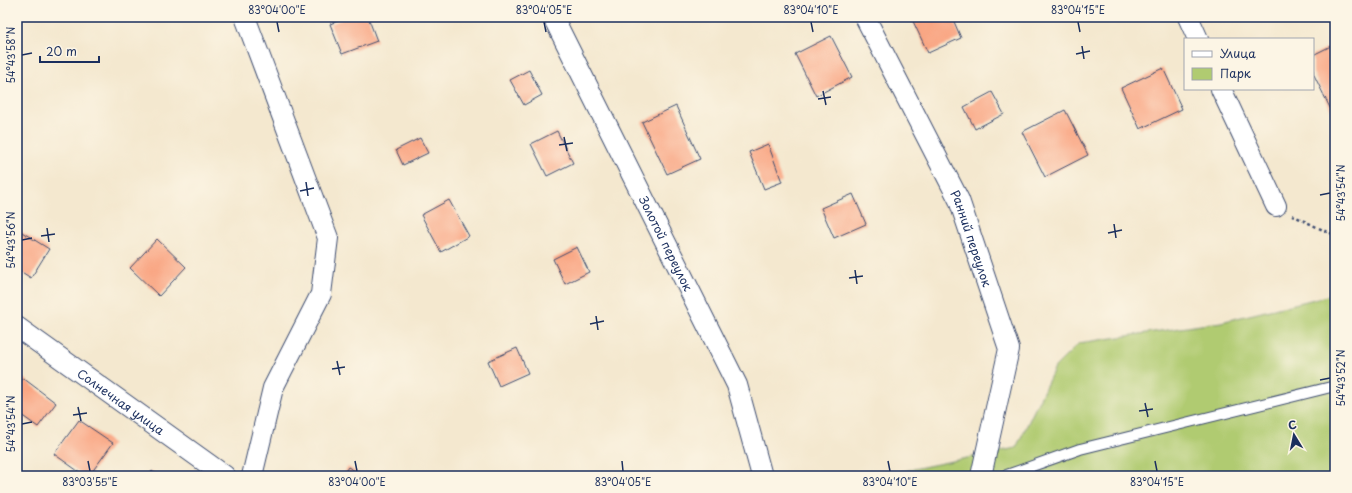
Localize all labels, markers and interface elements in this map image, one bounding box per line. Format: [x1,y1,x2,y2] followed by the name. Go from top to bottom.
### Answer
[248,2,306,17] text: 83°04'00"E
[516,2,572,17] text: 83°04'05"E
[784,2,838,17] text: 83°04'10"E
[1051,2,1105,17] text: 83°04'15"E
[3,26,18,83] text: 54°43'58"N
[40,38,99,64] scale bar
[1184,38,1314,90] legend
[46,42,77,60] text: 20 m
[1220,44,1256,62] text: Улица
[1220,64,1252,82] text: Парк
[1333,164,1348,222] text: 54°43'54"N
[946,187,997,290] street label: Ранний переулок
[635,193,698,295] street label: Золотой переулок
[3,211,18,269] text: 54°43'56"N
[1333,349,1348,407] text: 54°43'52"N
[74,364,169,439] street label: Солнечная улица
[3,395,18,453] text: 54°43'54"N
[1274,415,1314,455] north arrow
[1287,416,1298,434] text: С
[62,474,118,489] text: 83°03'55"E
[328,474,386,489] text: 83°04'00"E
[595,474,651,489] text: 83°04'05"E
[863,474,917,489] text: 83°04'10"E
[1130,474,1184,489] text: 83°04'15"E

